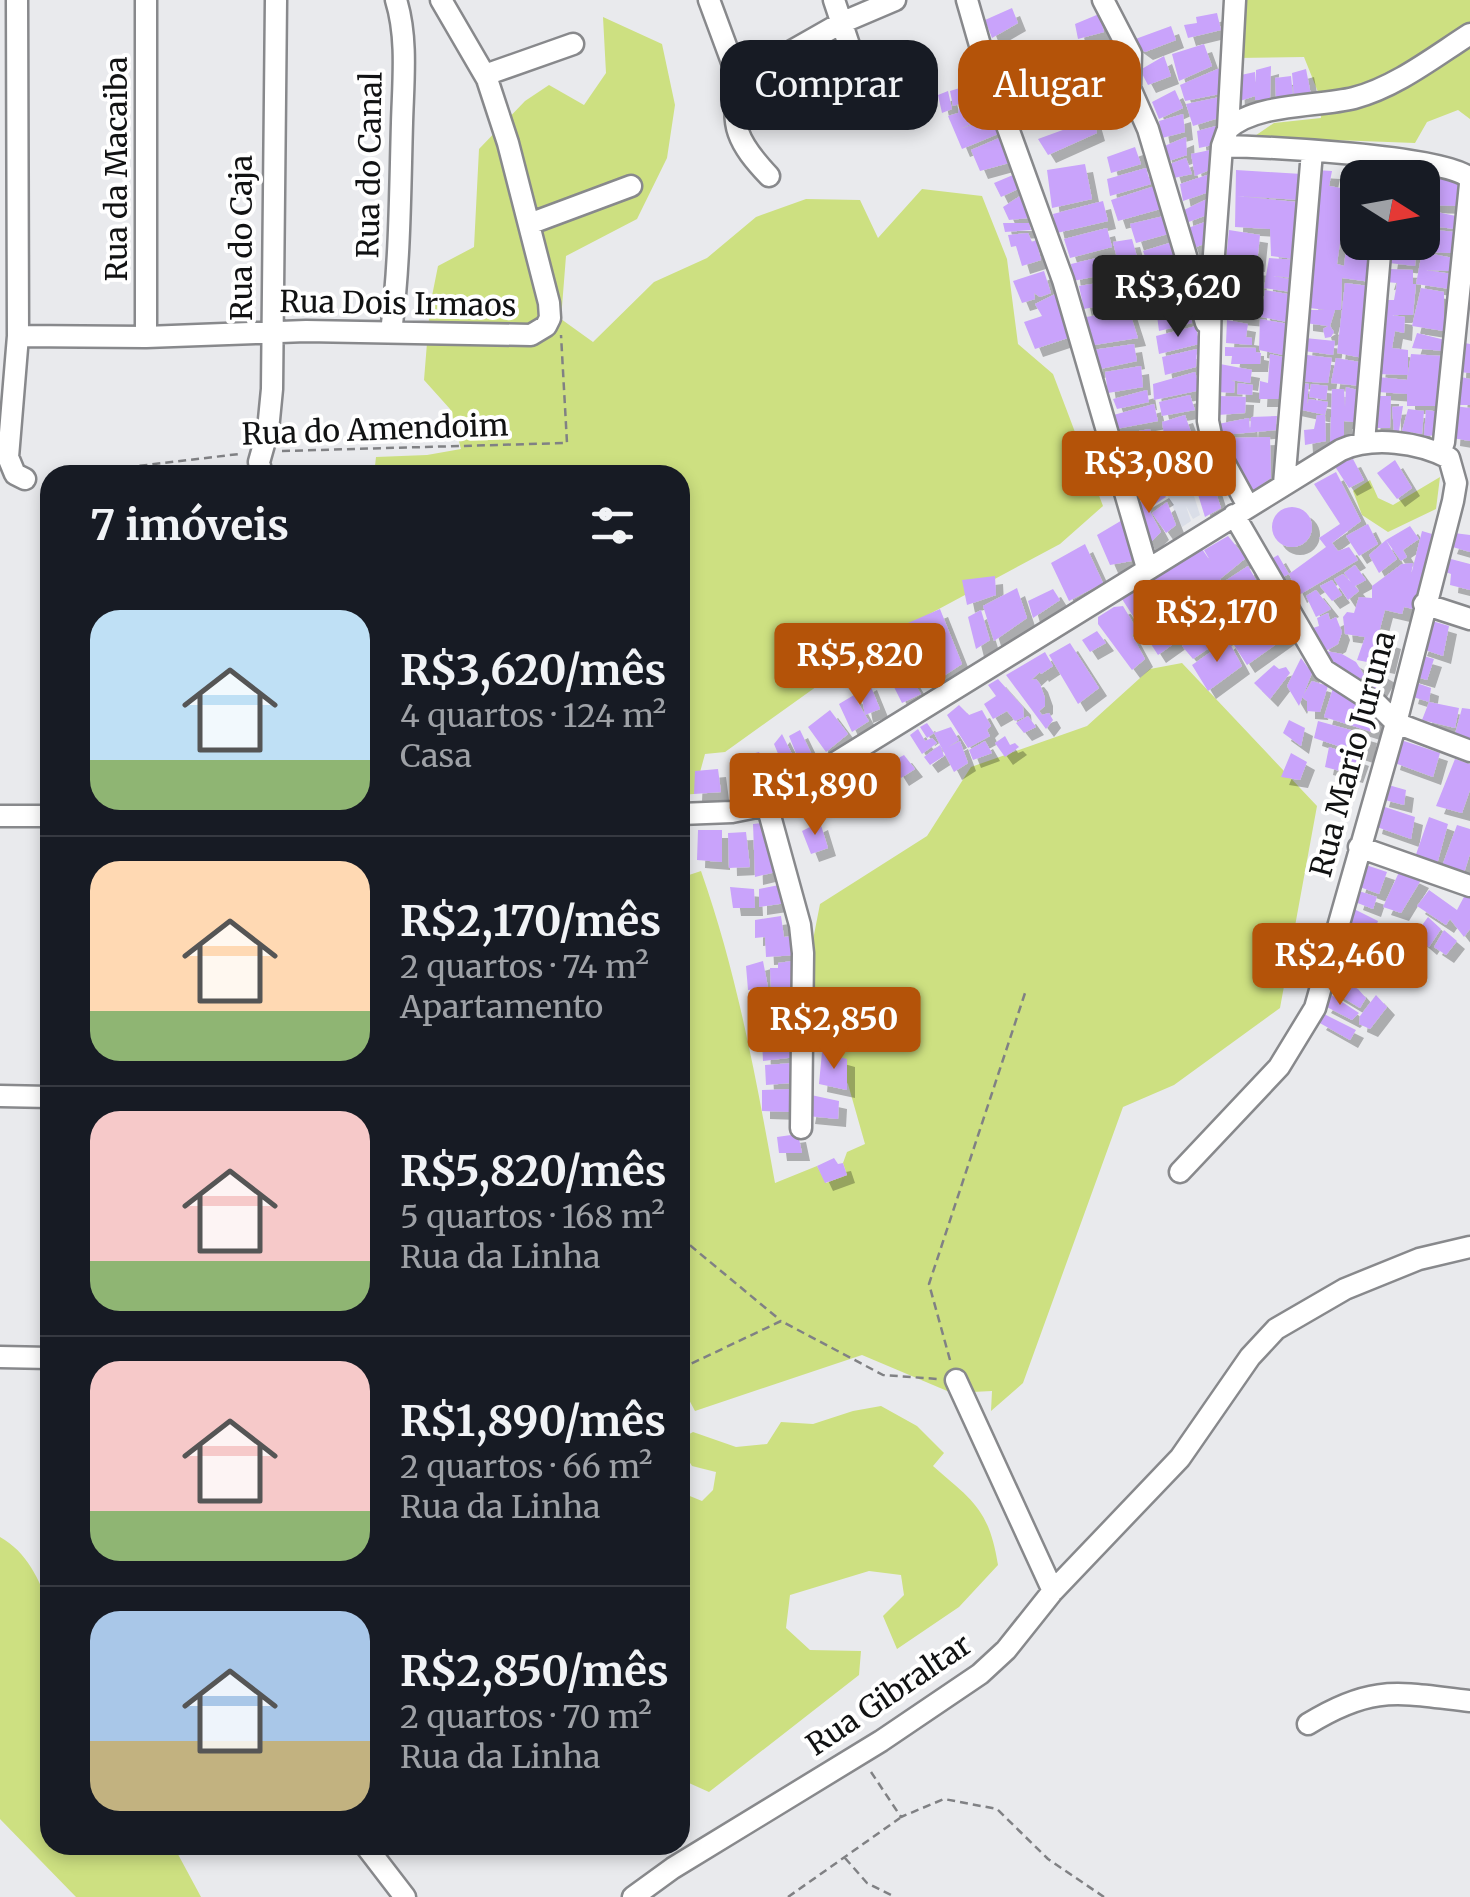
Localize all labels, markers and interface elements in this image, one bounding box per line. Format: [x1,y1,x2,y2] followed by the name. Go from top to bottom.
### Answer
[720,40,938,130] chip: Comprar
[958,40,1141,130] chip: Alugar
[97,57,135,281] street label: Rua da Macaiba
[348,71,390,259] street label: Rua do Canal
[222,155,260,321] street label: Rua do Caja
[1340,160,1440,260] north arrow
[1340,160,1440,260] map controls
[1086,255,1270,340] pin: R$3,620
[1115,267,1241,307] text: R$3,620
[279,282,517,324] street label: Rua Dois Irmaos
[241,405,509,453] street label: Rua do Amendoim
[1057,431,1241,516] pin: R$3,080
[1084,443,1214,483] text: R$3,080
[585,498,640,553] icon: filters
[90,499,289,551] text: 7 imóveis
[1125,580,1309,665] pin: R$2,170
[1155,592,1279,632] text: R$2,170
[768,623,952,708] pin: R$5,820
[1301,627,1403,881] street label: Rua Mario Juruna
[796,635,924,675] text: R$5,820
[400,644,666,696] text: R$3,620/mês
[170,650,290,770] icon: home
[400,696,666,736] text: 4 quartos · 124 m²
[400,736,472,776] text: Casa
[723,753,907,838] pin: R$1,890
[752,765,878,805] text: R$1,890
[400,895,661,947] text: R$2,170/mês
[170,901,290,1021] icon: home
[1248,923,1432,1008] pin: R$2,460
[1274,935,1406,975] text: R$2,460
[400,947,649,987] text: 2 quartos · 74 m²
[400,987,603,1027] text: Apartamento
[742,987,926,1072] pin: R$2,850
[770,999,898,1039] text: R$2,850
[400,1145,667,1197] text: R$5,820/mês
[170,1151,290,1271] icon: home
[400,1197,665,1237] text: 5 quartos · 168 m²
[400,1237,600,1277] text: Rua da Linha
[400,1395,666,1447] text: R$1,890/mês
[170,1401,290,1521] icon: home
[400,1447,652,1487] text: 2 quartos · 66 m²
[400,1487,600,1527] text: Rua da Linha
[799,1625,978,1763] street label: Rua Gibraltar
[400,1645,669,1697] text: R$2,850/mês
[170,1651,290,1771] icon: home
[400,1697,652,1737] text: 2 quartos · 70 m²
[400,1737,600,1777] text: Rua da Linha

